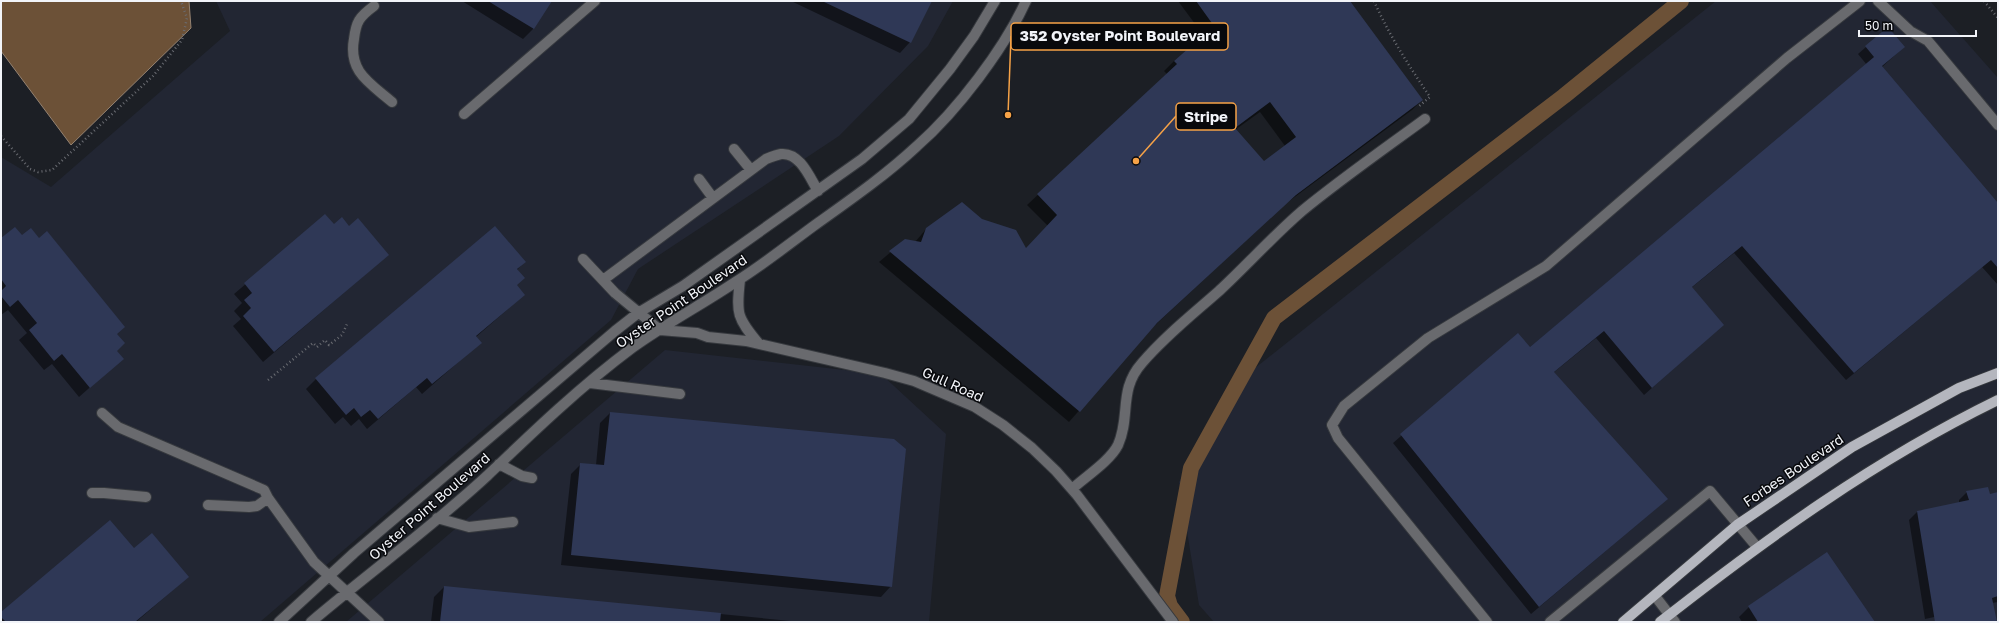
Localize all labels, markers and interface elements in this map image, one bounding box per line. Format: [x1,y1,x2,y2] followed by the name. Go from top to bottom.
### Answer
[1859,12,1976,38] scale bar
[1865,18,1893,33] text: 50 m
[1011,23,1228,50] callout: 352 Oyster Point Boulevard
[1020,26,1220,44] text: 352 Oyster Point Boulevard
[1176,103,1236,130] callout: Stripe
[1184,107,1228,125] text: Stripe
[612,251,750,351] street label: Oyster Point Boulevard
[920,363,986,405] street label: Gull Road
[1740,430,1846,510] street label: Forbes Boulevard
[365,449,493,563] street label: Oyster Point Boulevard

